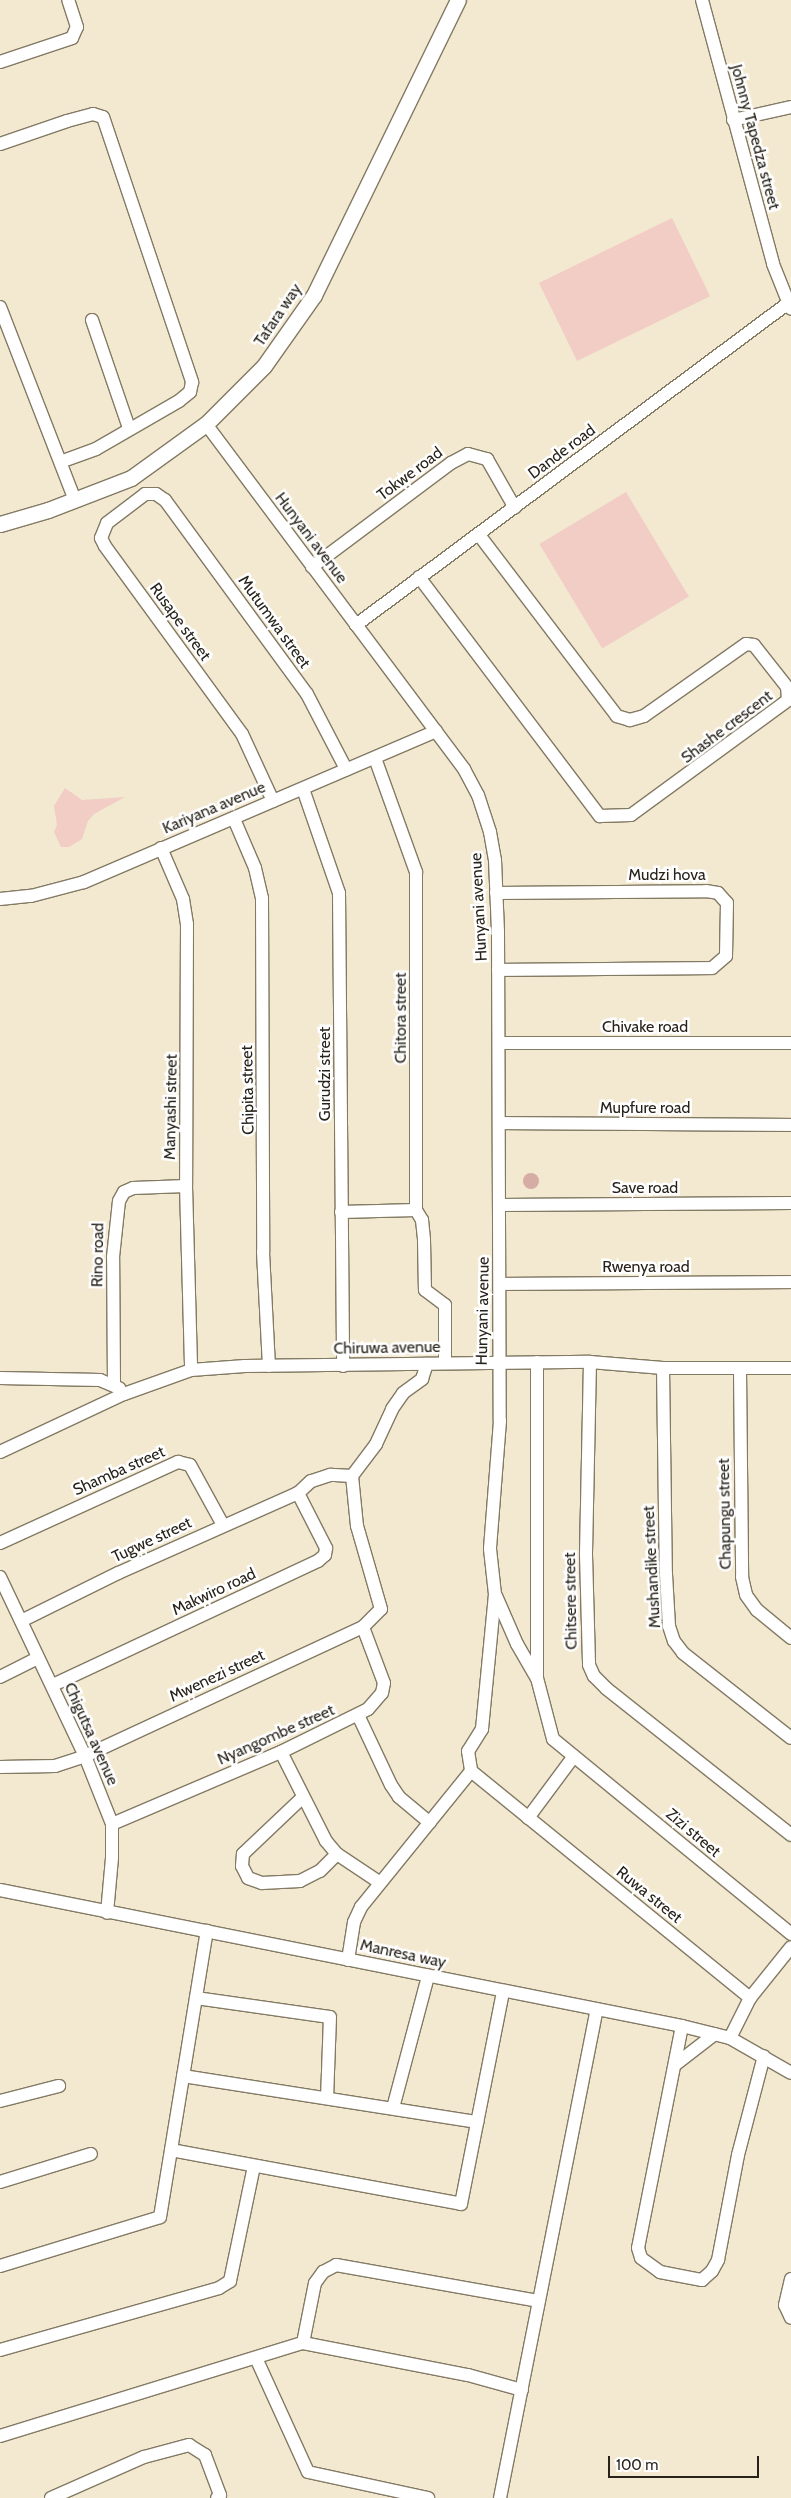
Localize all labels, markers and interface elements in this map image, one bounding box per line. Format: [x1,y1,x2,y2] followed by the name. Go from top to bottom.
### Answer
[726,62,784,212] street label: Johnny Tapedza street
[250,280,306,350] street label: Tafara way
[525,421,599,483] street label: Dande road
[374,443,446,505] street label: Tokwe road
[271,489,351,587] street label: Hunyani avenue
[234,572,314,672] street label: Mutumwa street
[145,579,215,665] street label: Rusape street
[678,686,776,768] street label: Shashe crescent
[160,778,268,838] street label: Kariyana avenue
[467,852,491,962] street label: Hunyani avenue
[628,865,706,885] street label: Mudzi hova
[391,973,411,1063] street label: Chitora street
[602,1017,688,1037] street label: Chivake road
[315,1027,335,1121] street label: Gurudzi street
[238,1045,258,1135] street label: Chipita street
[160,1054,182,1160] street label: Manyashi street
[600,1098,690,1118] street label: Mupfure road
[612,1178,678,1198] street label: Save road
[88,1223,108,1287] street label: Rino road
[472,1257,494,1365] street label: Hunyani avenue
[602,1257,690,1277] street label: Rwenya road
[333,1337,441,1359] street label: Chiruwa avenue
[70,1442,168,1500] street label: Shamba street
[714,1458,736,1570] street label: Chapungu street
[639,1505,665,1629] street label: Mushandike street
[109,1513,195,1567] street label: Tugwe street
[561,1552,581,1650] street label: Chitsere street
[169,1564,259,1620] street label: Makwiro road
[166,1646,268,1706] street label: Mwenezi street
[60,1680,122,1788] street label: Chigutsa avenue
[215,1701,337,1769] street label: Nyangombe street
[662,1805,724,1861] street label: Zizi street
[612,1863,686,1927] street label: Ruwa street
[358,1936,448,1972] street label: Manresa way
[611,2446,762,2478] scale bar
[616,2456,658,2474] text: 100 m

